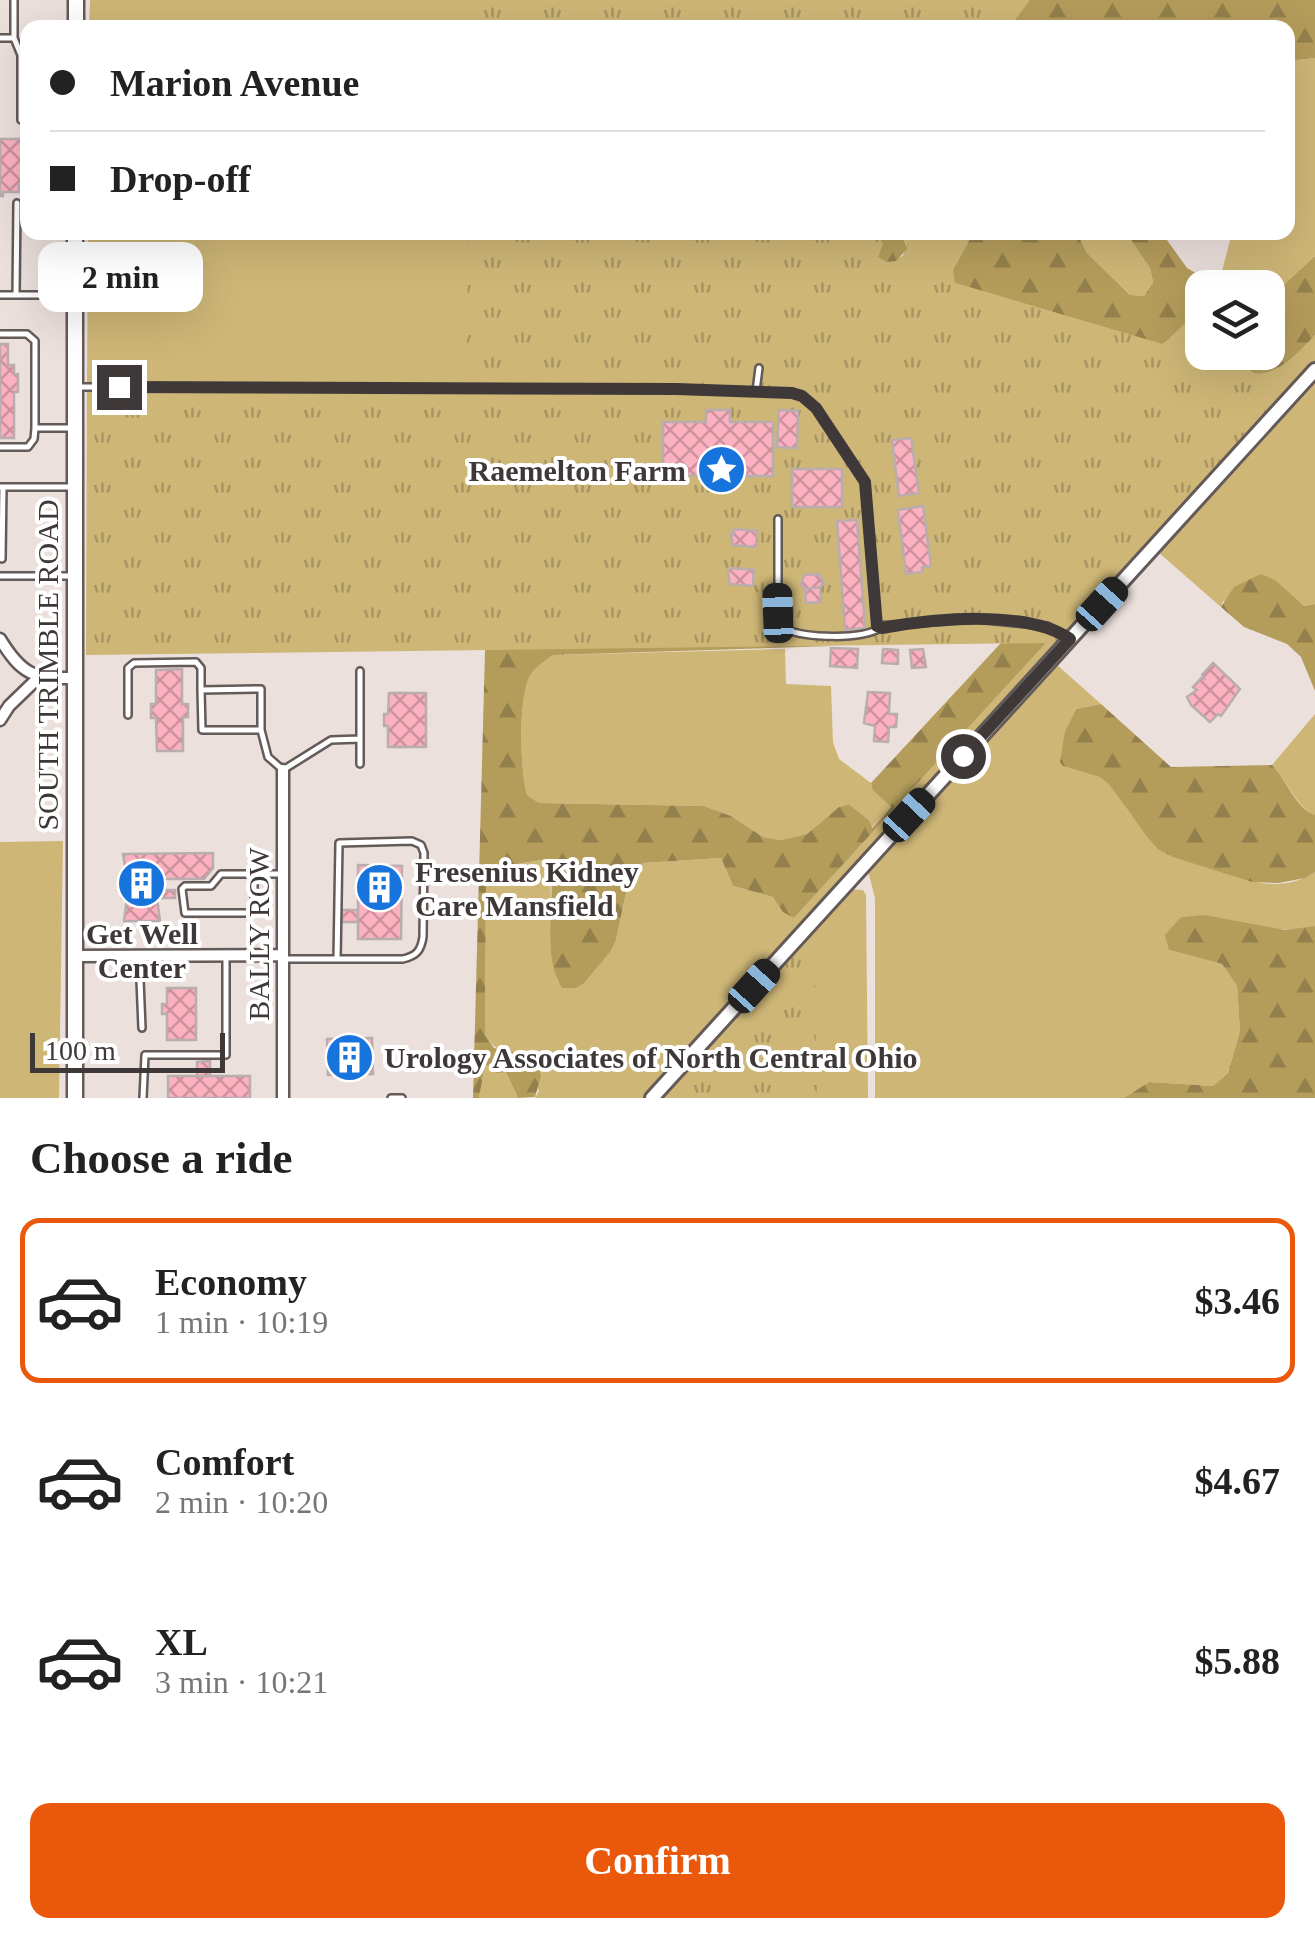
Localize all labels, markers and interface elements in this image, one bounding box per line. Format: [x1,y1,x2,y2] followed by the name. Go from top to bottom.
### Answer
[110,62,359,104] text: Marion Avenue
[110,158,251,200] text: Drop-off
[36,242,202,312] callout: 2 min
[82,259,159,295] text: 2 min
[1185,270,1285,370] map controls
[1185,270,1285,370] button: layers
[97,365,142,410] route end
[695,444,747,496] place icon: Raemelton Farm
[469,454,686,487] place label: Raemelton Farm
[31,499,64,831] street label: SOUTH TRIMBLE ROAD
[1071,572,1133,636] car
[762,582,794,644] car
[941,734,986,779] route start
[878,783,940,847] car
[242,847,275,1021] street label: BALLY ROW
[415,855,639,922] place label: Fresenius Kidney Care Mansfield
[116,858,168,910] building icon: Get Well Center
[354,862,406,914] building icon: Fresenius Kidney Care Mansfield
[86,917,198,984] place label: Get Well Center
[723,954,785,1018] car
[30,1028,225,1072] scale bar
[323,1031,375,1083] building icon: Urology Associates of North Central Ohio
[45,1035,116,1066] text: 100 m
[384,1041,918,1074] place label: Urology Associates of North Central Ohio
[30,1133,293,1183] text: Choose a ride
[35,1256,125,1346] icon: car
[155,1261,307,1303] text: Economy
[1195,1280,1280,1322] text: $3.46
[155,1304,328,1340] text: 1 min · 10:19
[35,1436,125,1526] icon: car
[155,1441,294,1483] text: Comfort
[1195,1460,1280,1502] text: $4.67
[155,1484,328,1520] text: 2 min · 10:20
[35,1616,125,1706] icon: car
[155,1621,208,1663] text: XL
[1195,1640,1280,1682] text: $5.88
[155,1664,328,1700] text: 3 min · 10:21
[30,1803,1285,1918] button: Confirm

